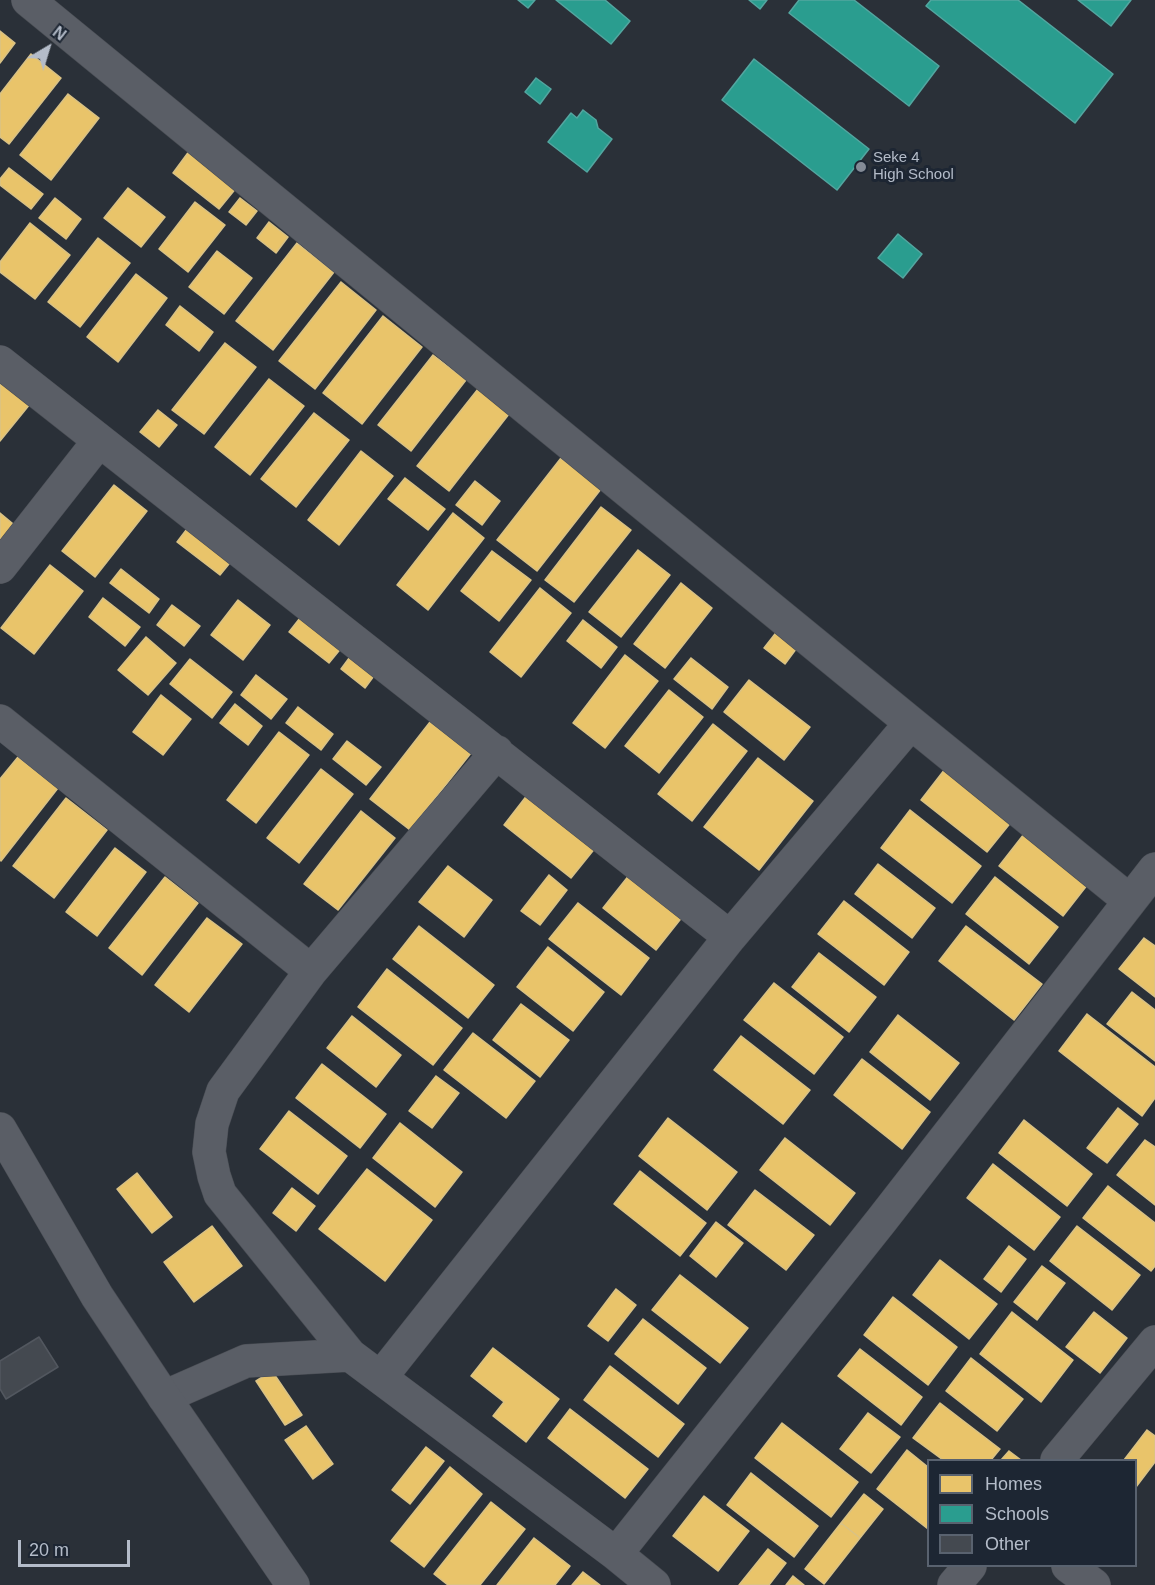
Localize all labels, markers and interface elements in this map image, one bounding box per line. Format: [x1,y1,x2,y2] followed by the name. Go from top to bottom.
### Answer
[18,18,78,78] north arrow
[50,23,69,44] text: N
[873,149,954,184] place label: Seke 4 High School
[854,160,868,174] marker: Seke 4 High School
[927,1459,1137,1567] legend
[985,1474,1042,1494] text: Homes
[985,1504,1049,1524] text: Schools
[21,1528,134,1566] scale bar
[985,1534,1030,1554] text: Other
[29,1540,69,1560] text: 20 m

